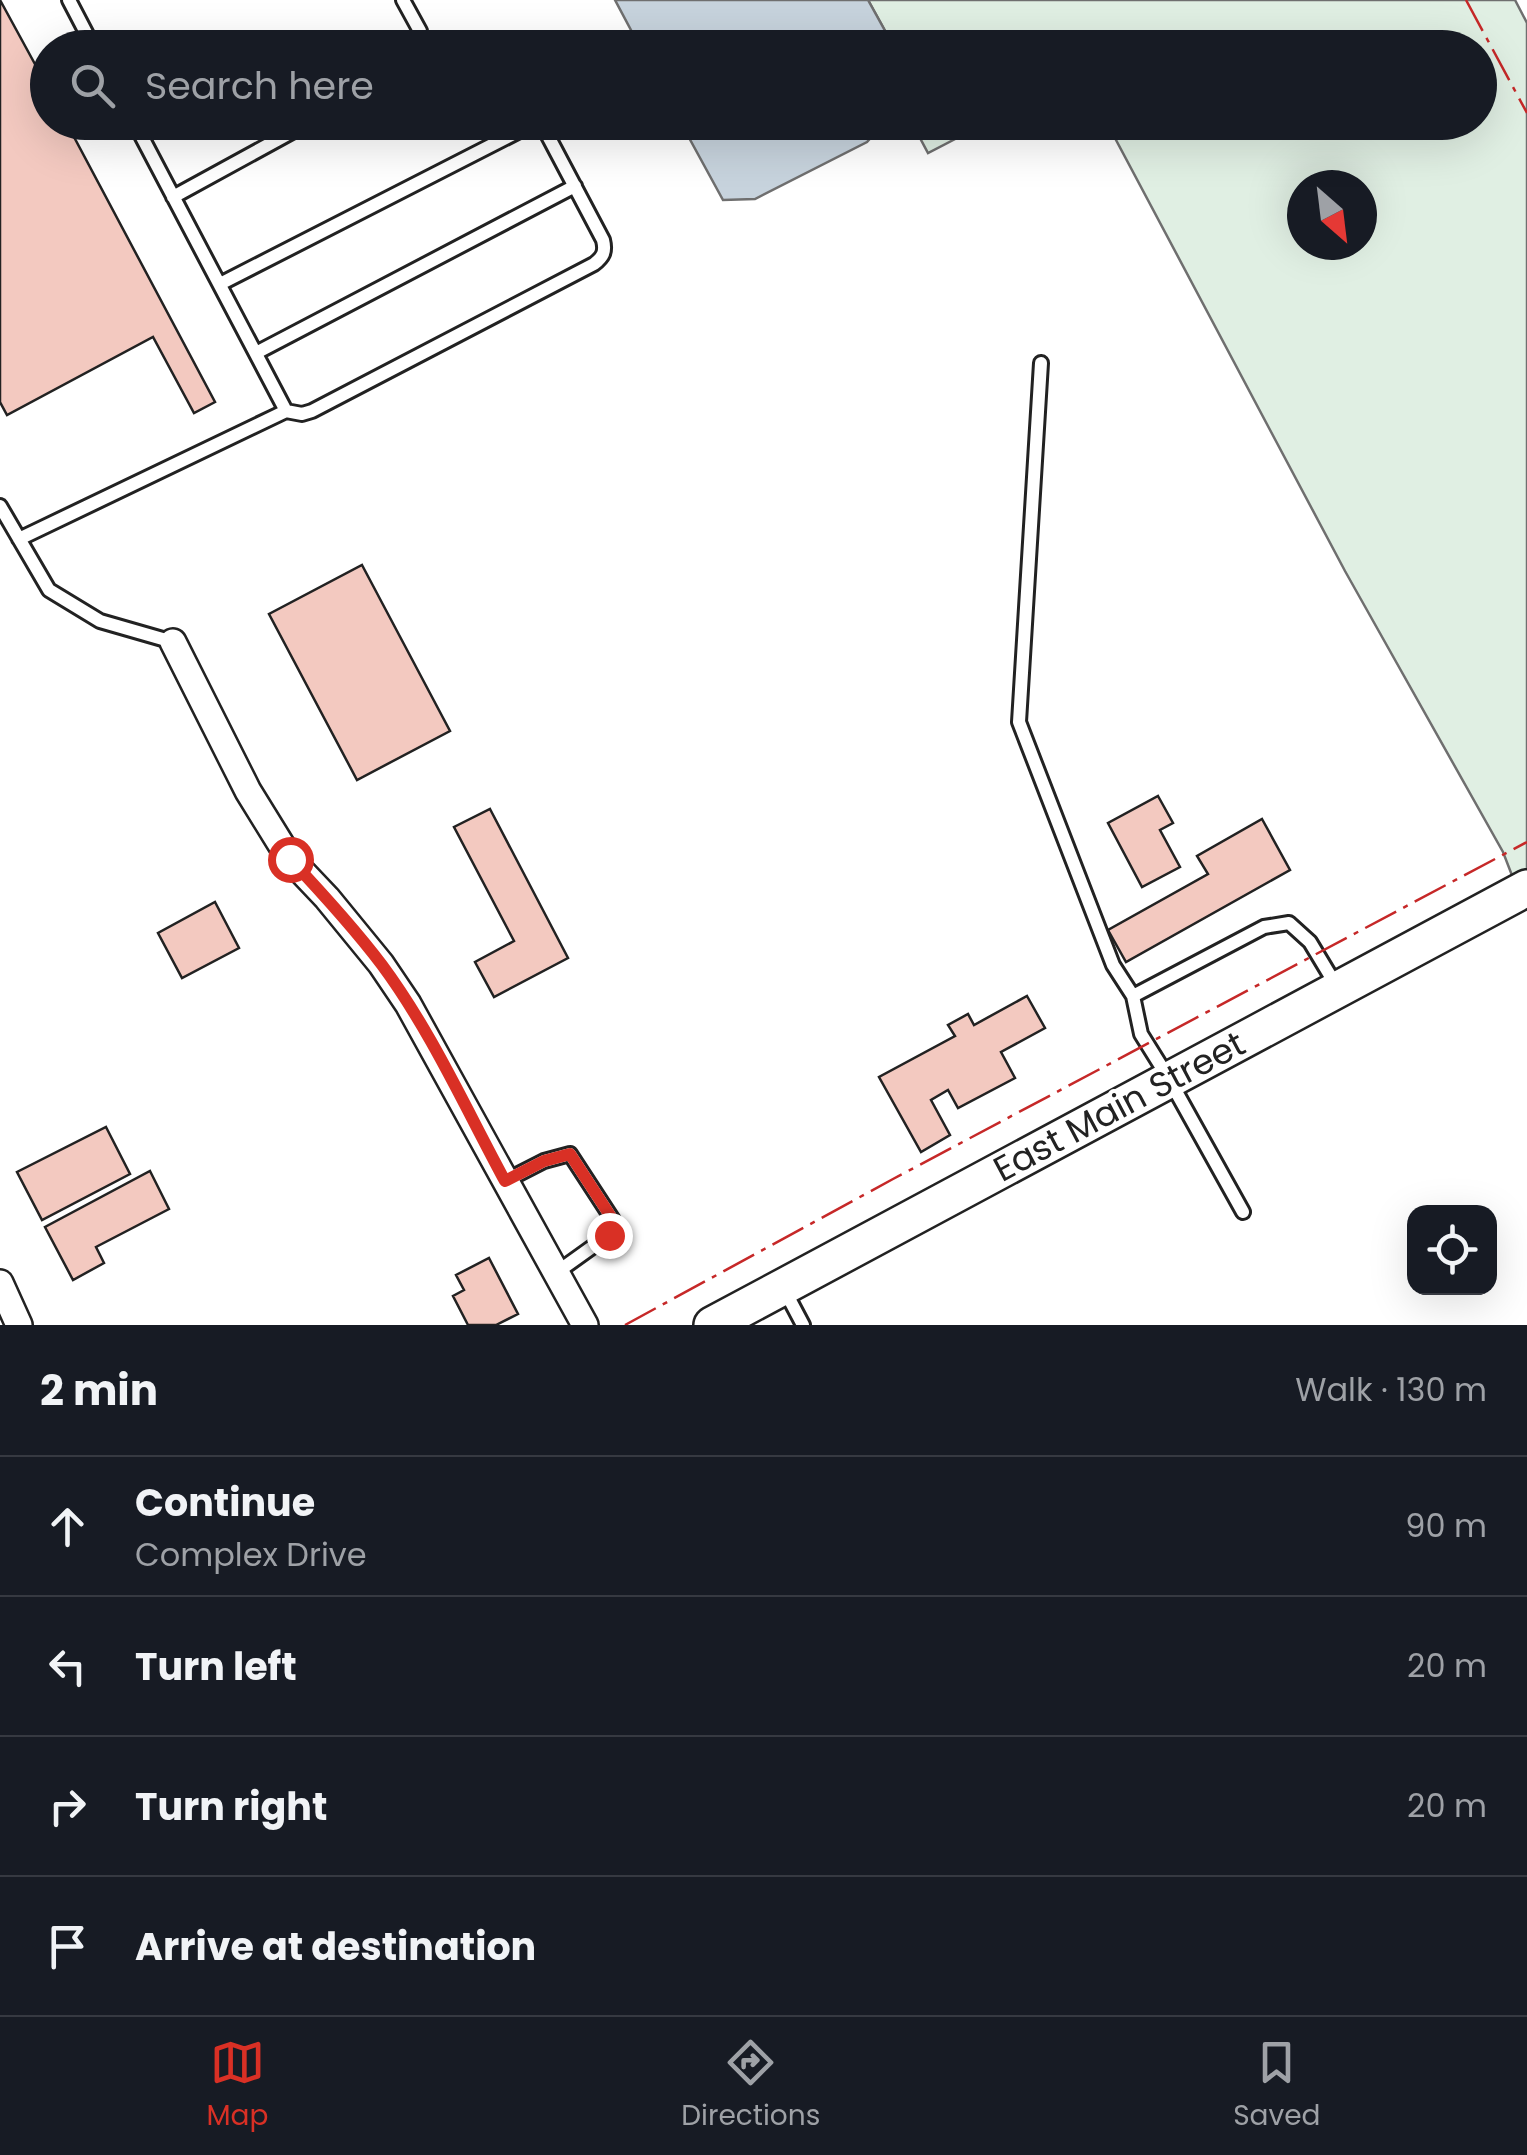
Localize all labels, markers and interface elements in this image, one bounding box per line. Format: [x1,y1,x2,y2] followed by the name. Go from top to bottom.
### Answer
[30,30,1497,140] search box
[65,58,120,113] icon: search
[145,59,374,112] text: Search here
[1287,170,1377,260] north arrow
[268,837,314,883] route start
[984,1019,1254,1193] street label: East Main Street
[1407,1205,1497,1295] map controls
[1407,1205,1497,1295] button: locate
[587,1213,633,1259] route end
[40,1361,158,1420] text: 2 min
[1295,1367,1487,1412] text: Walk · 130 m
[135,1476,315,1529] text: Continue
[40,1499,95,1554] icon: ahead
[1405,1503,1487,1548] text: 90 m
[135,1532,367,1577] text: Complex Drive
[40,1639,95,1694] icon: left
[135,1640,297,1693] text: Turn left
[1407,1643,1487,1688] text: 20 m
[40,1779,95,1834] icon: right
[135,1780,327,1833] text: Turn right
[1407,1783,1487,1828] text: 20 m
[40,1919,95,1974] icon: arrive
[135,1920,536,1973] text: Arrive at destination
[206,2035,268,2137] tab: Map
[681,2035,820,2137] tab: Directions
[1233,2035,1321,2137] tab: Saved

